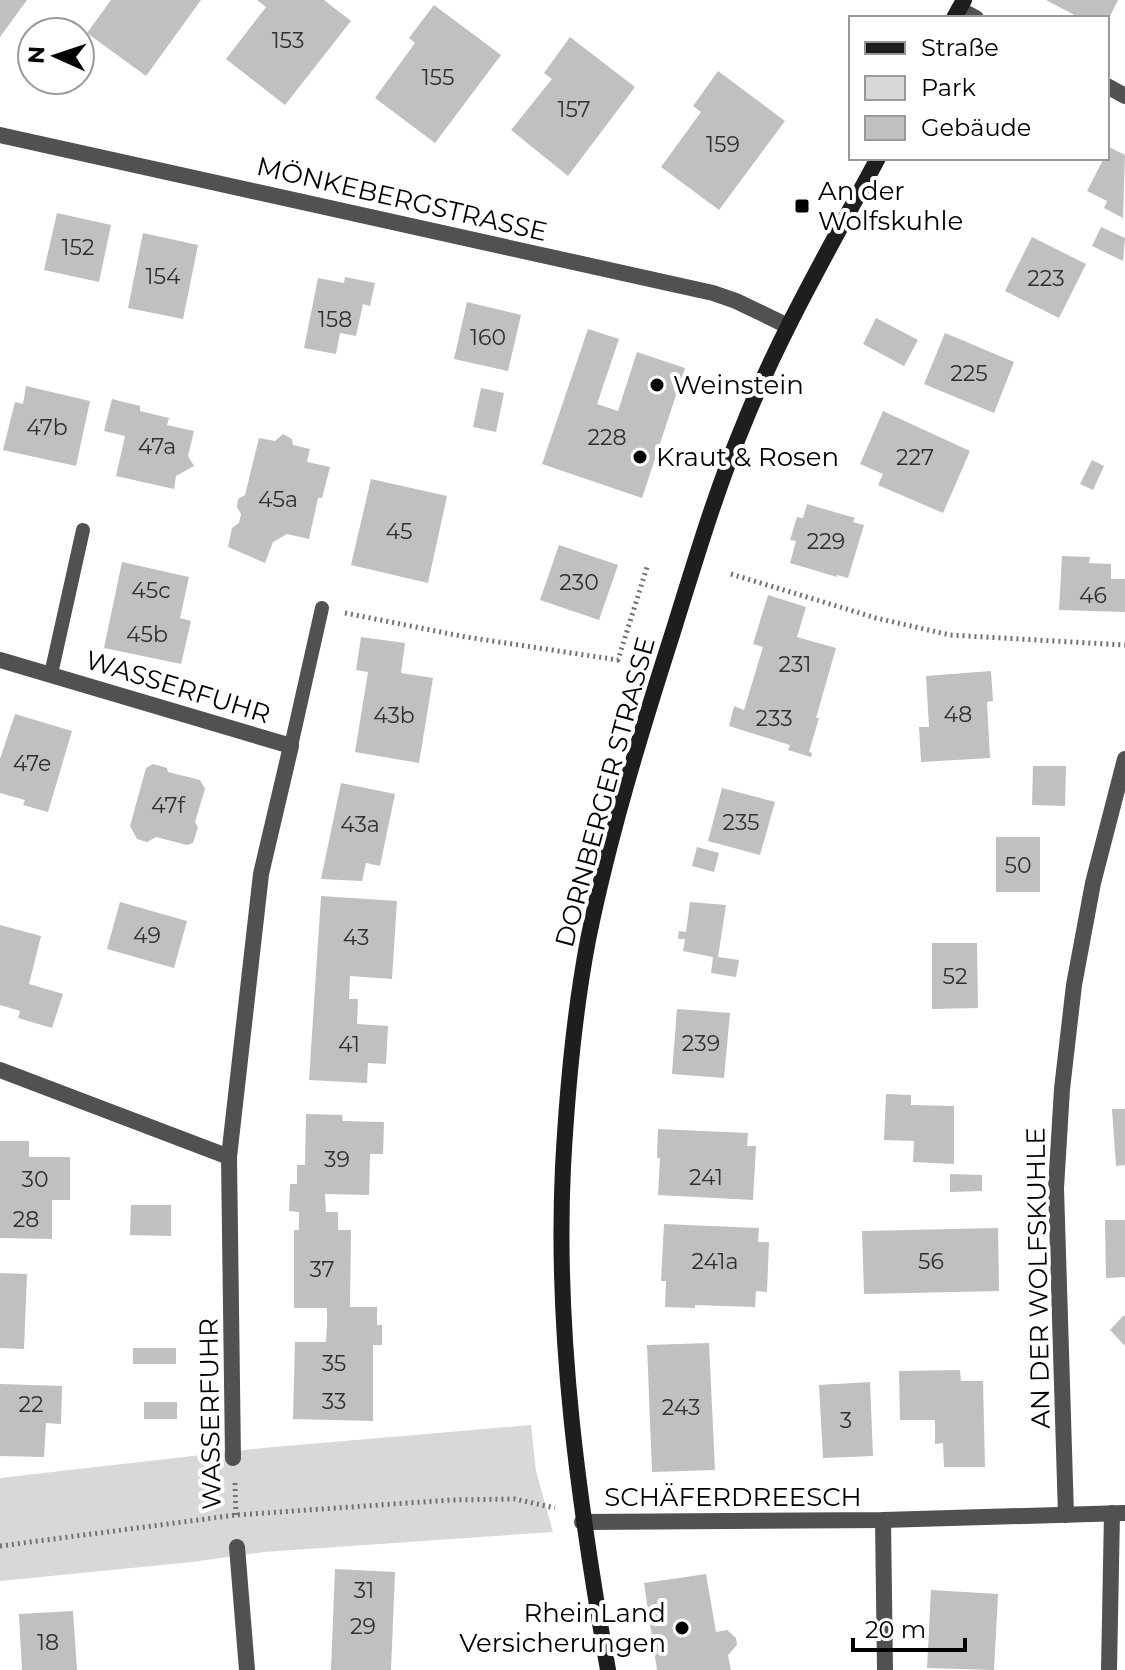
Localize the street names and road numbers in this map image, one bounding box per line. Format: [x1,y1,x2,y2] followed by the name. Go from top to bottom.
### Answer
[254,150,550,248] street label: MÖNKEBERGSTRASSE
[548,634,662,950] street label: DORNBERGER STRASSE
[82,644,274,730] street label: WASSERFUHR
[1019,1127,1057,1429] street label: AN DER WOLFSKUHLE
[192,1318,228,1510] street label: WASSERFUHR
[604,1481,862,1513] street label: SCHÄFERDREESCH

